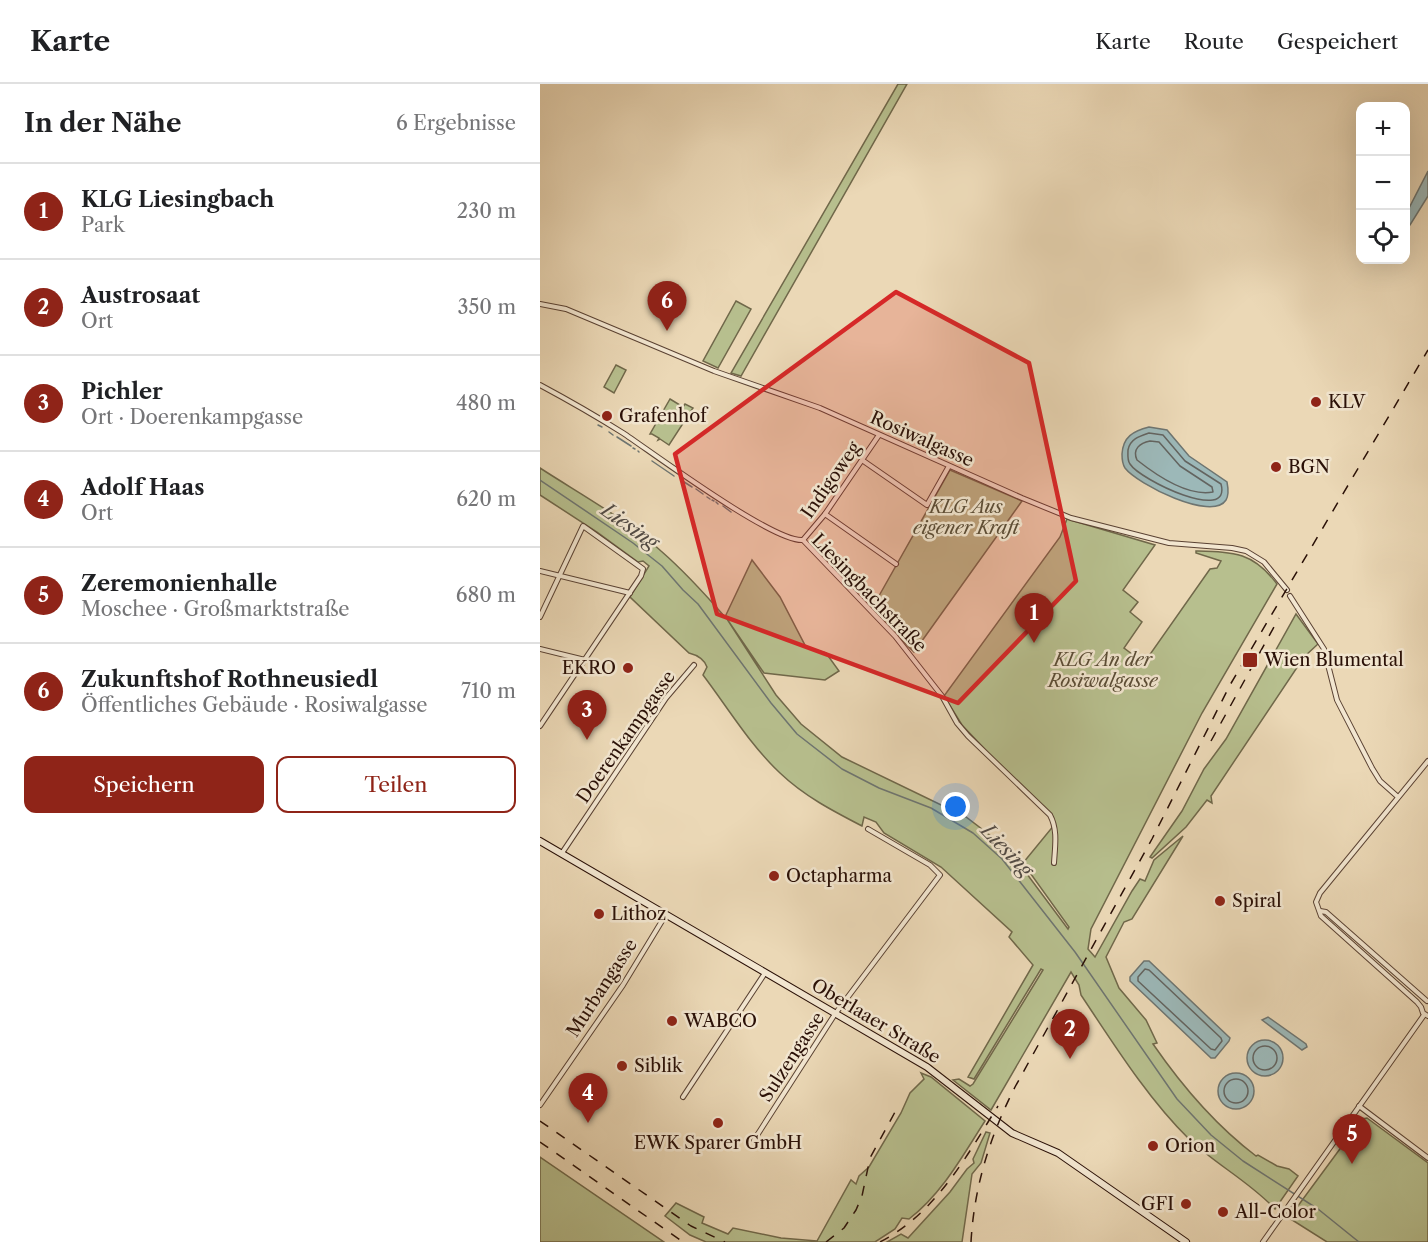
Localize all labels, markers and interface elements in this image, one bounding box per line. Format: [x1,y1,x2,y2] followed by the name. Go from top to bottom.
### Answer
[30,24,110,58] text: Karte
[1095,29,1151,54] text: Karte
[1184,29,1244,54] text: Route
[1277,29,1398,54] text: Gespeichert
[1356,102,1410,264] map controls
[1356,102,1410,156] button: +
[24,107,181,139] text: In der Nähe
[396,111,516,135] text: 6 Ergebnisse
[1356,156,1410,210] button: −
[81,186,274,213] text: KLG Liesingbach
[39,199,48,223] text: 1
[457,199,516,223] text: 230 m
[1356,210,1410,264] button: locate
[81,213,124,237] text: Park
[81,282,200,309] text: Austrosaat
[648,282,686,331] pin: 6
[38,295,49,319] text: 2
[458,295,516,319] text: 350 m
[81,309,113,333] text: Ort
[81,378,163,405] text: Pichler
[38,391,49,415] text: 3
[456,391,516,415] text: 480 m
[1328,391,1366,413] place label: KLV
[1309,395,1323,409] marker: KLV
[81,405,303,429] text: Ort · Doerenkampgasse
[619,405,709,427] place label: Grafenhof
[867,406,977,472] street label: Rosiwalgasse
[600,409,614,423] marker: Grafenhof
[797,437,866,523] street label: Indigoweg
[1288,456,1330,478] place label: BGN
[1269,460,1283,474] marker: BGN
[81,474,204,501] text: Adolf Haas
[38,487,49,511] text: 4
[456,487,516,511] text: 620 m
[913,496,1020,539] park label: KLG Aus eigener Kraft
[595,497,665,555] water label: Liesing
[81,501,113,525] text: Ort
[807,529,931,657] street label: Liesingbachstraße
[81,570,277,597] text: Zeremonienhalle
[38,583,49,607] text: 5
[456,583,516,607] text: 680 m
[1014,594,1054,643] pin: 1
[81,597,350,621] text: Moschee · Großmarktstraße
[1046,649,1159,692] park label: KLG An der Rosiwalgasse
[1263,649,1404,671] place label: Wien Blumental
[1241,651,1259,669] marker: Wien Blumental
[562,657,616,679] place label: EKRO
[621,661,635,675] marker: EKRO
[81,666,378,693] text: Zukunftshof Rothneusiedl
[572,667,680,807] street label: Doerenkampgasse
[38,679,49,703] text: 6
[461,679,516,703] text: 710 m
[568,690,606,740] pin: 3
[81,693,428,717] text: Öffentliches Gebäude · Rosiwalgasse
[24,756,264,813] button: Speichern
[276,756,516,813] button: Teilen
[941,792,970,821] your location
[975,817,1039,883] water label: Liesing
[786,865,892,887] place label: Octapharma
[767,869,781,883] marker: Octapharma
[1232,890,1282,912] place label: Spiral
[1213,894,1227,908] marker: Spiral
[611,903,666,925] place label: Lithoz
[592,907,606,921] marker: Lithoz
[562,935,642,1041] street label: Murbangasse
[807,974,945,1068] street label: Oberlaaer Straße
[755,1008,829,1106] street label: Sulzengasse
[683,1010,757,1032] place label: WABCO
[1050,1010,1090,1059] pin: 2
[665,1014,679,1028] marker: WABCO
[634,1055,684,1077] place label: Siblik
[615,1059,629,1073] marker: Siblik
[568,1074,608,1123] pin: 4
[1332,1114,1372,1164] pin: 5
[711,1116,725,1130] marker: EWK Sparer GmbH
[634,1132,802,1154] place label: EWK Sparer GmbH
[1165,1135,1215,1157] place label: Orion
[1146,1139,1160,1153] marker: Orion
[1141,1193,1174,1215] place label: GFI
[1179,1197,1193,1211] marker: GFI
[1234,1201,1317,1223] place label: All-Color
[1216,1205,1230,1219] marker: All-Color

